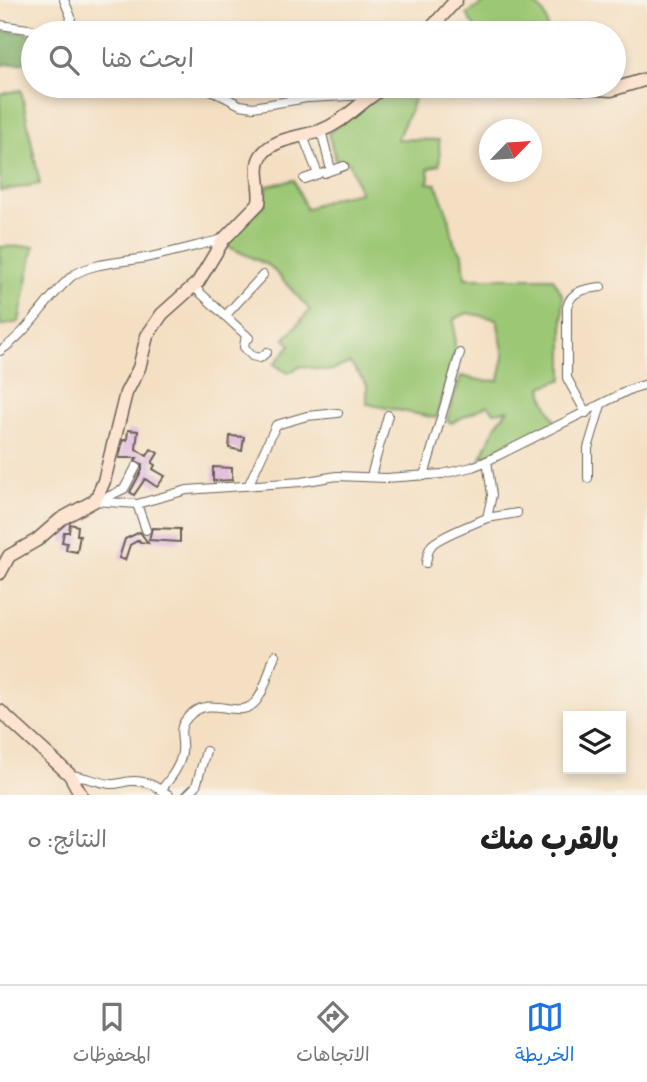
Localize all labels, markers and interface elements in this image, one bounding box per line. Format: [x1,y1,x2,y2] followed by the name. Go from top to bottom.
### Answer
[21,21,626,98] search box
[45,41,83,79] icon: search
[101,47,194,78] text: ابحث هنا
[479,119,542,182] north arrow
[563,711,626,774] map controls
[563,711,626,774] button: layers
[480,826,619,861] text: بالقرب منك
[28,829,107,856] text: النتائج: 0
[73,998,151,1071] tab: المحفوظات
[296,998,370,1071] tab: الاتجاهات
[515,998,574,1071] tab: الخريطة

